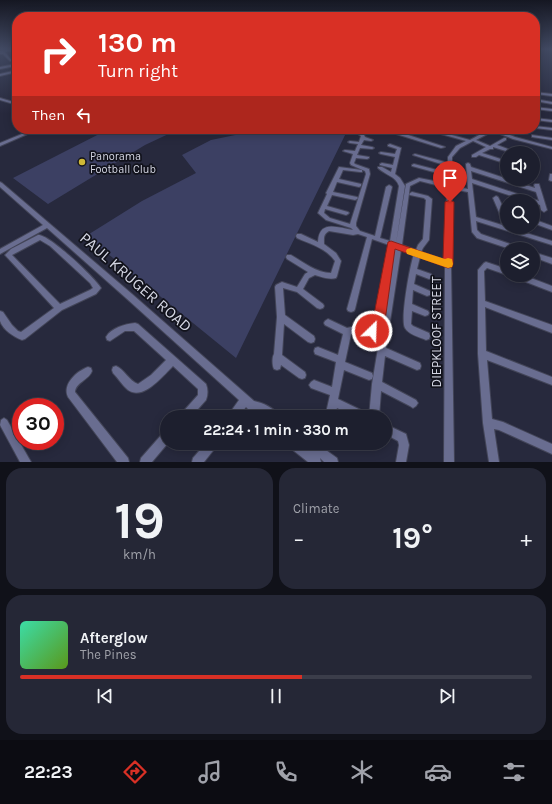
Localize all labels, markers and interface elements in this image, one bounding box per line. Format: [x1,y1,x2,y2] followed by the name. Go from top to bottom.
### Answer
[98,26,177,59] text: 130 m
[32,28,84,80] icon: right
[98,60,178,82] text: Turn right
[73,104,95,126] icon: left
[32,106,65,124] text: Then
[500,146,540,282] map controls
[500,146,540,186] button: sound
[90,150,156,176] place label: Panorama Football Club
[77,157,87,167] marker: Panorama Football Club
[433,161,467,202] pin
[439,167,461,189] icon: arrive
[500,194,540,234] button: search
[76,228,196,336] street label: PAUL KRUGER ROAD
[500,242,540,282] button: layers
[429,276,444,387] street label: DIEPKLOOF STREET
[351,310,393,352] position arrow
[12,398,64,450] speed limit sign: 30
[203,421,349,439] text: 22:24 · 1 min · 330 m
[114,490,165,551] text: 19
[293,501,339,516] text: Climate
[392,520,433,556] text: 19°
[293,526,305,552] text: −
[520,526,532,552] text: +
[123,547,156,562] text: km/h
[80,629,148,647] text: Afterglow
[80,647,137,662] text: The Pines
[94,685,116,707] icon: previous
[265,685,287,707] icon: pause
[436,685,458,707] icon: next
[121,758,149,786] icon: directions
[196,758,224,786] icon: music
[272,758,300,786] icon: phone
[348,758,376,786] icon: climate
[424,758,452,786] icon: car
[500,758,528,786] icon: filters
[24,761,73,783] text: 22:23

